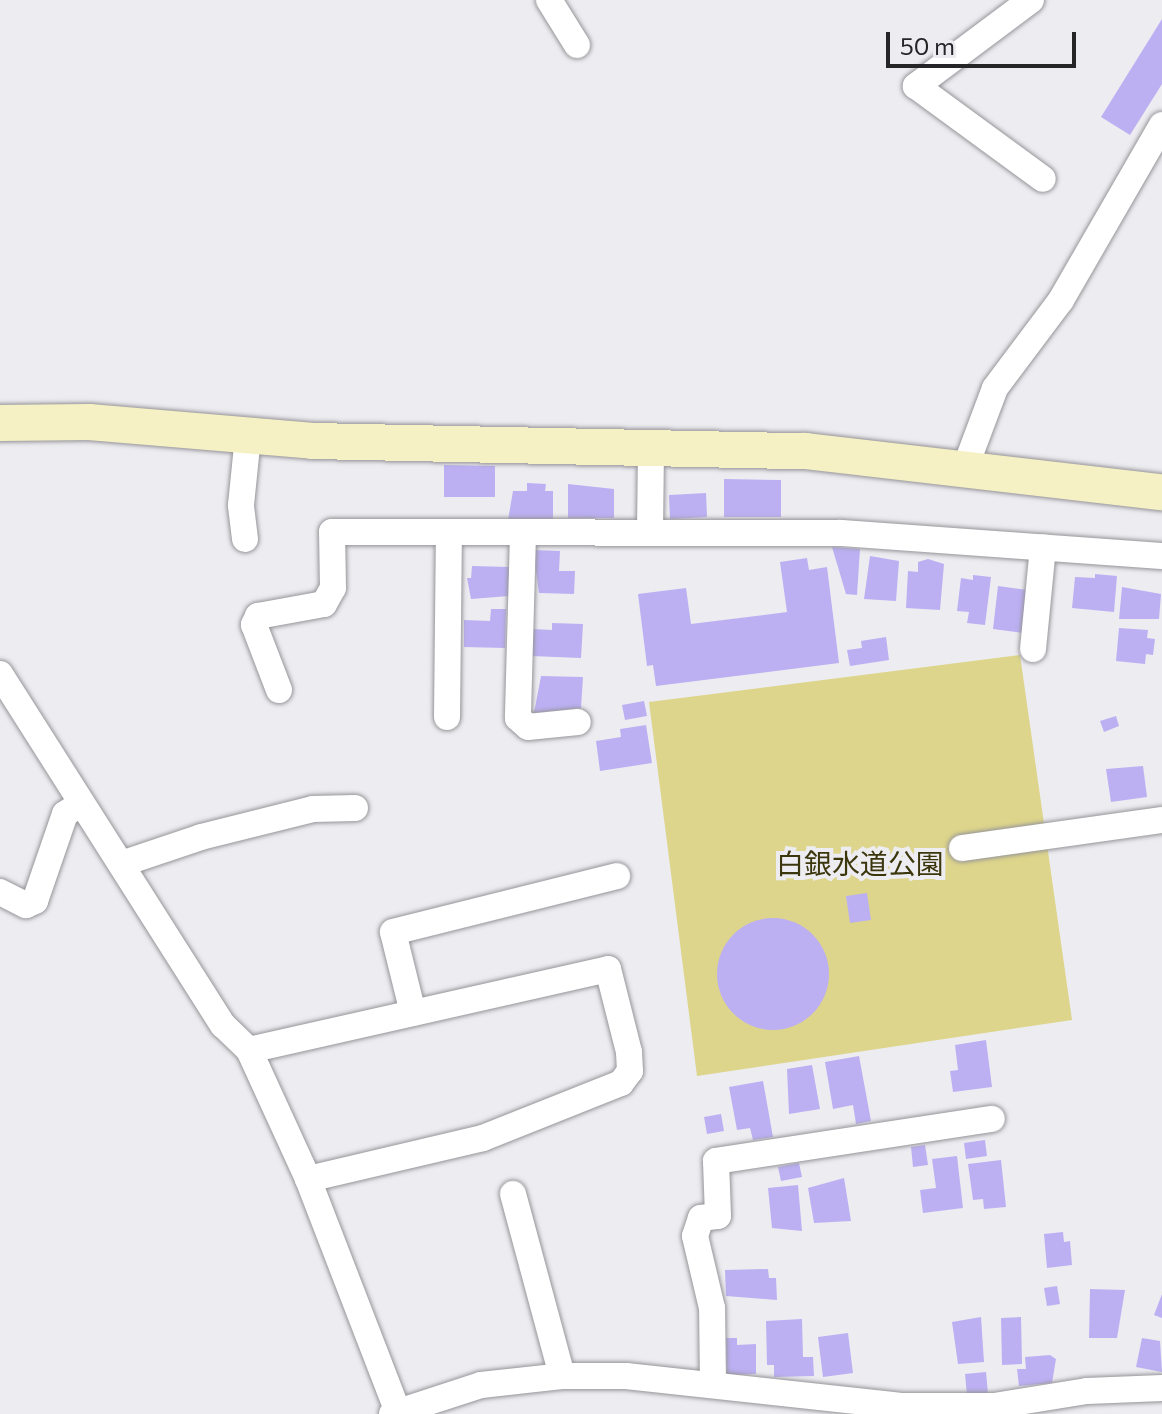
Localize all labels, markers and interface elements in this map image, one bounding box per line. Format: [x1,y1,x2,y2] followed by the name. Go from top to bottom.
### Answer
[890,16,1080,66] scale bar
[900,31,955,60] text: 50 m
[776,846,944,880] park label: 白銀水道公園

